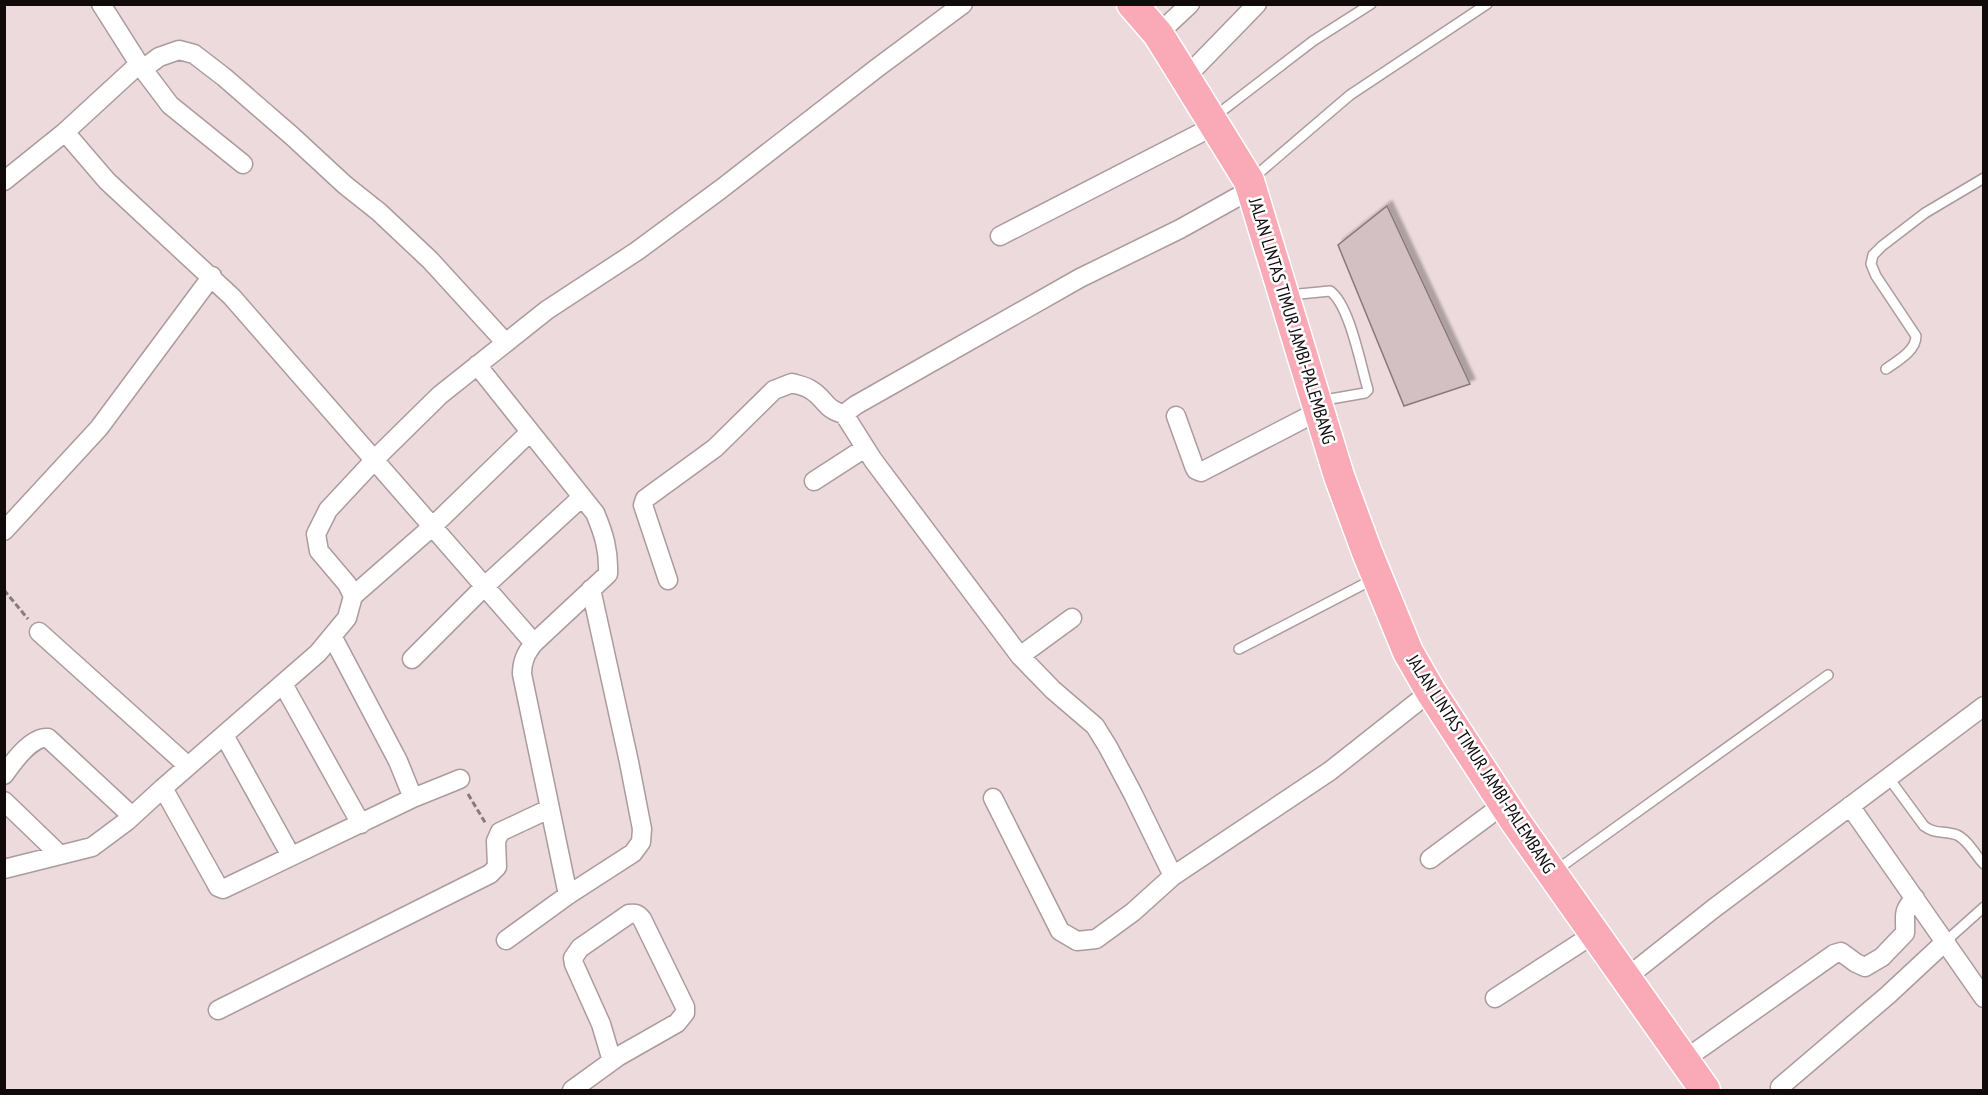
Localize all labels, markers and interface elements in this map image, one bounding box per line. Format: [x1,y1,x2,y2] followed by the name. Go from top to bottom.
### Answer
[1244,194,1341,447] street label: JALAN LINTAS TIMUR JAMBI-PALEMBANG
[1401,649,1561,877] street label: JALAN LINTAS TIMUR JAMBI-PALEMBANG

